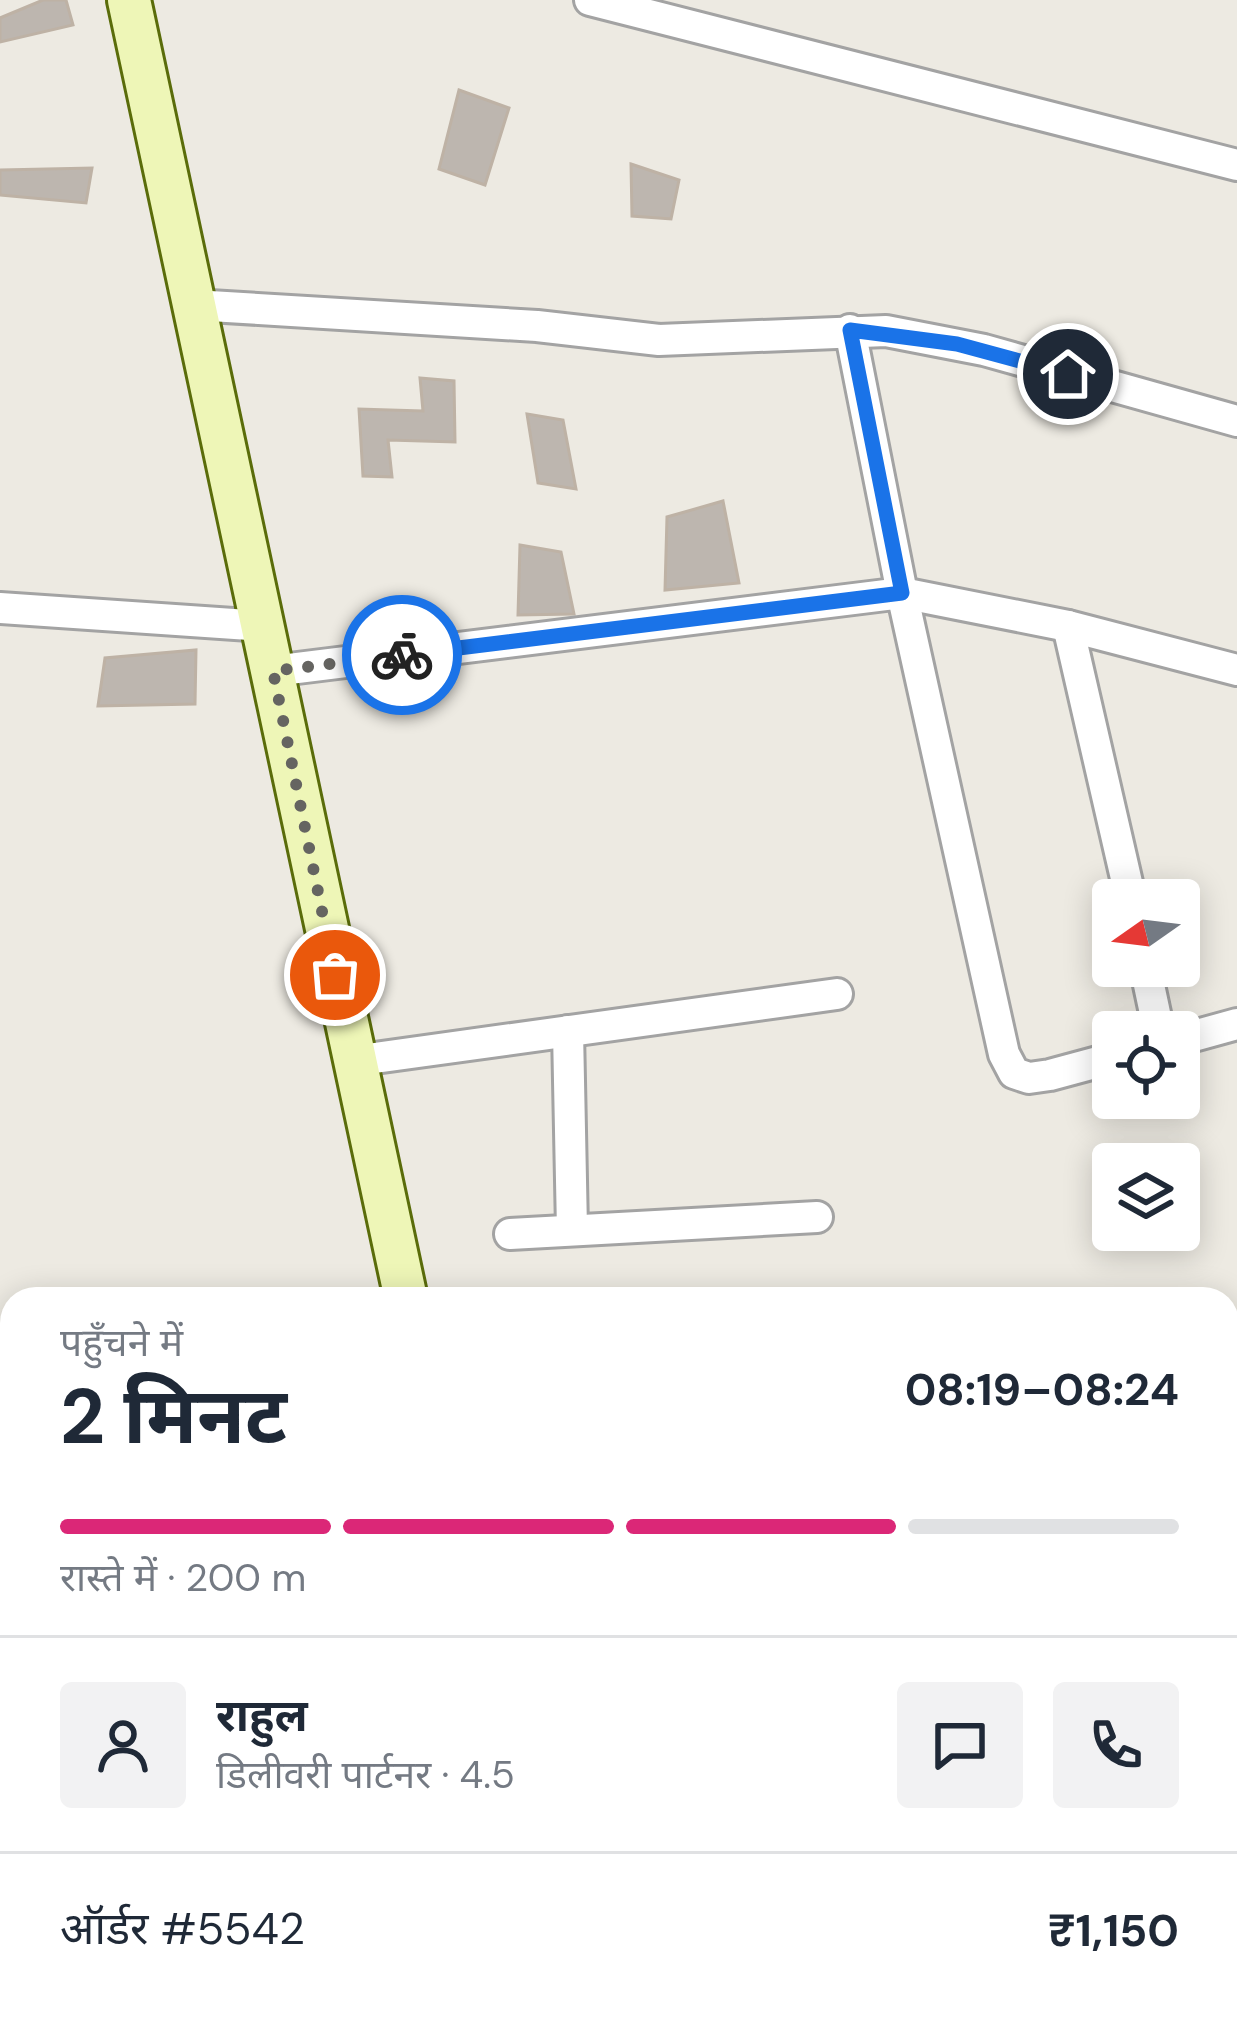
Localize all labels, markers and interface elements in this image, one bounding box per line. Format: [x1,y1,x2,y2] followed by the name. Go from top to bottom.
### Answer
[1017,323,1119,425] pin
[1035,341,1101,407] icon: home
[342,595,462,715] courier
[369,622,435,688] icon: bike
[1092,879,1200,987] north arrow
[1092,879,1200,1251] map controls
[284,924,386,1026] pin
[302,942,368,1008] icon: bag
[1092,1011,1200,1119] button: locate
[1092,1143,1200,1251] button: layers
[60,1317,183,1368] text: पहुँचने में
[905,1360,1179,1419] text: 08:19–08:24
[60,1366,287,1467] text: 2 मिनट
[60,1552,306,1603] text: रास्ते में · 200 m
[60,1682,186,1808] button: person
[897,1682,1023,1808] button: chat
[1053,1682,1179,1808] button: phone
[216,1686,308,1745] text: राहुल
[216,1749,515,1800] text: डिलीवरी पार्टनर · 4.5
[60,1899,305,1958] text: ऑर्डर #5542
[1048,1901,1179,1960] text: ₹1,150

